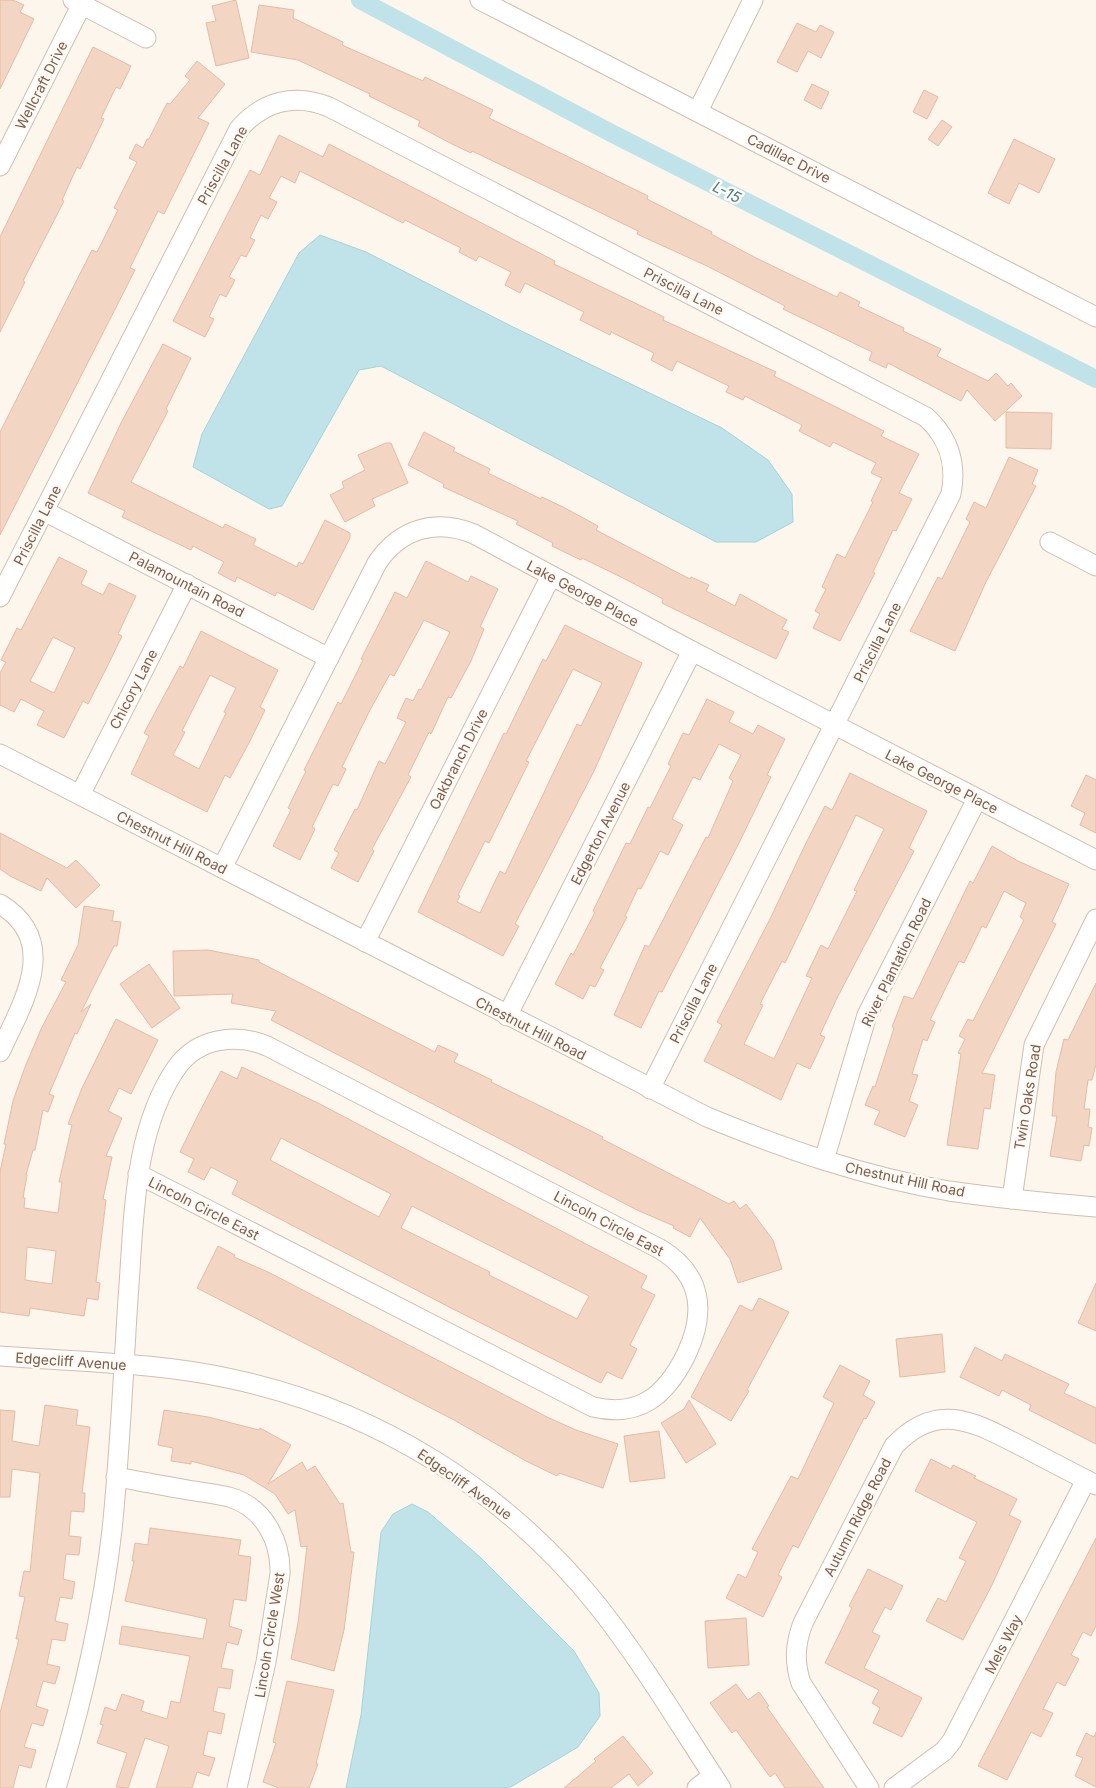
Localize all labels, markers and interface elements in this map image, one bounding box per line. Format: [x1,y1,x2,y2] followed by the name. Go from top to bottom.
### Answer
[11,38,71,132] street label: Wellcraft Drive
[193,123,251,207] street label: Priscilla Lane
[744,130,834,186] street label: Cadillac Drive
[710,177,744,207] water label: L-15
[641,264,727,318] street label: Priscilla Lane
[10,482,64,568] street label: Priscilla Lane
[126,548,248,620] street label: Palamountain Road
[524,556,642,630] street label: Lake George Place
[850,599,904,685] street label: Priscilla Lane
[105,646,161,732] street label: Chicory Lane
[425,706,491,812] street label: Oakbranch Drive
[883,745,1001,817] street label: Lake George Place
[567,779,633,887] street label: Edgerton Avenue
[114,807,230,877] street label: Chestnut Hill Road
[858,895,934,1029] street label: River Plantation Road
[666,960,720,1046] street label: Priscilla Lane
[473,993,589,1063] street label: Chestnut Hill Road
[1010,1043,1044,1151] street label: Twin Oaks Road
[844,1158,966,1200] street label: Chestnut Hill Road
[146,1173,263,1243] street label: Lincoln Circle East
[551,1187,667,1259] street label: Lincoln Circle East
[15,1349,127,1373] street label: Edgecliff Avenue
[414,1445,516,1523] street label: Edgecliff Avenue
[820,1455,894,1579] street label: Autumn Ridge Road
[251,1571,287,1699] street label: Lincoln Circle West
[981,1611,1025,1676] street label: Mels Way

